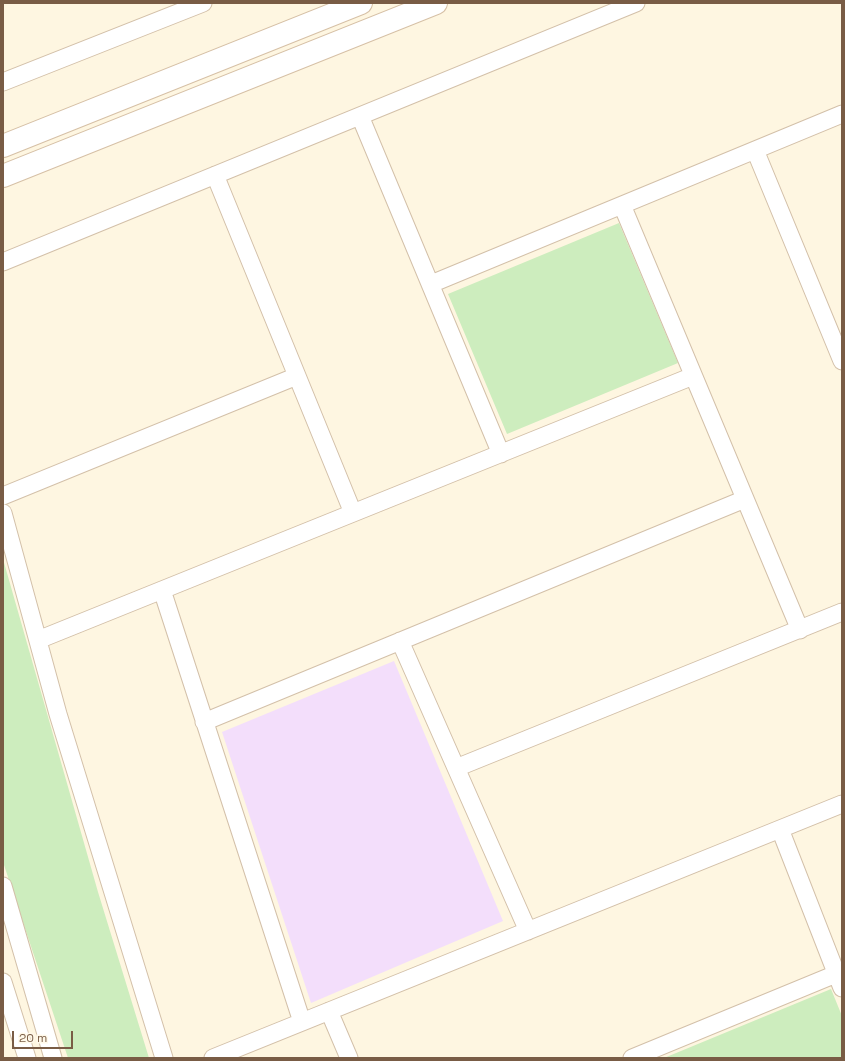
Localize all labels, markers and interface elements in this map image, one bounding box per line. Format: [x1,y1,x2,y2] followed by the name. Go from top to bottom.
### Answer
[14,1023,75,1049] scale bar
[19,1030,47,1046] text: 20 m

